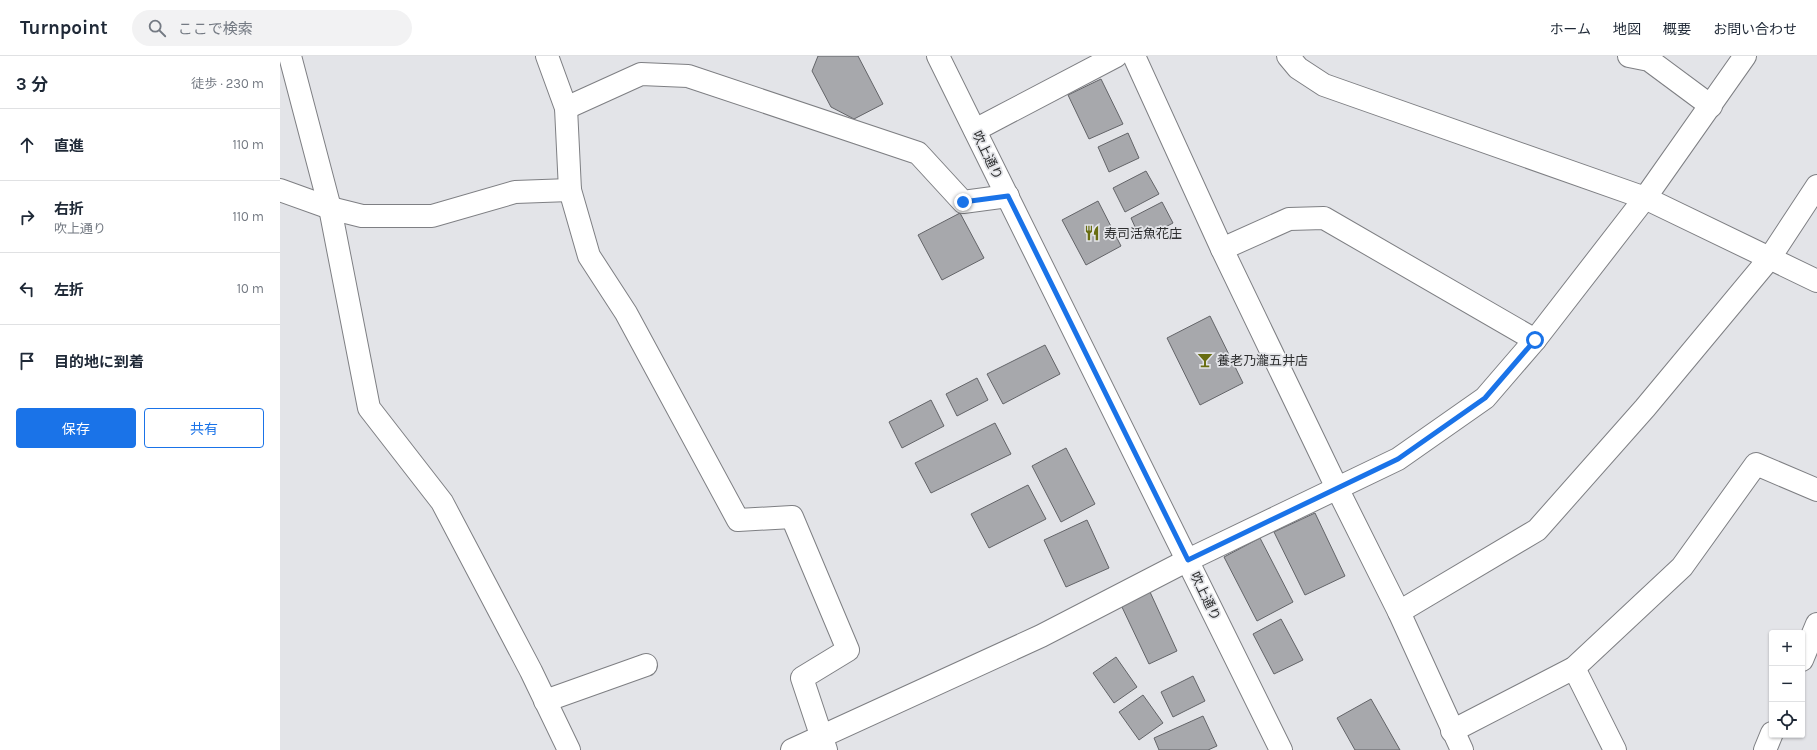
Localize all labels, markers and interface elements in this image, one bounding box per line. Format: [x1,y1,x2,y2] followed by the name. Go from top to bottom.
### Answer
[132,10,412,46] search box
[20,17,108,39] text: Turnpoint
[146,17,168,39] icon: search
[178,20,253,38] text: ここで検索
[1549,21,1591,38] text: ホーム
[1613,21,1641,38] text: 地図
[1663,21,1691,38] text: 概要
[1713,21,1797,38] text: お問い合わせ
[16,74,48,94] text: 3 分
[191,76,264,91] text: 徒歩 · 230 m
[969,129,1006,182] street label: 吹上通り
[16,134,38,156] icon: ahead
[54,137,84,155] text: 直進
[232,137,264,152] text: 110 m
[954,193,972,211] route end
[54,200,84,218] text: 右折
[16,206,38,228] icon: right
[232,209,264,224] text: 110 m
[54,221,106,236] text: 吹上通り
[1083,224,1101,242] restaurant icon: 寿司活魚花庄
[1104,226,1182,241] place label: 寿司活魚花庄
[16,278,38,300] icon: left
[54,281,84,299] text: 左折
[237,281,264,296] text: 10 m
[1526,331,1544,349] route start
[16,350,38,372] icon: arrive
[1196,351,1214,369] bar icon: 養老乃瀧五井店
[54,353,144,371] text: 目的地に到着
[1217,353,1308,368] place label: 養老乃瀧五井店
[16,408,136,448] button: 保存
[144,408,264,448] button: 共有
[1187,570,1224,623] street label: 吹上通り
[1769,630,1805,738] map controls
[1769,630,1805,666] button: +
[1769,666,1805,702] button: −
[1769,702,1805,738] button: locate

